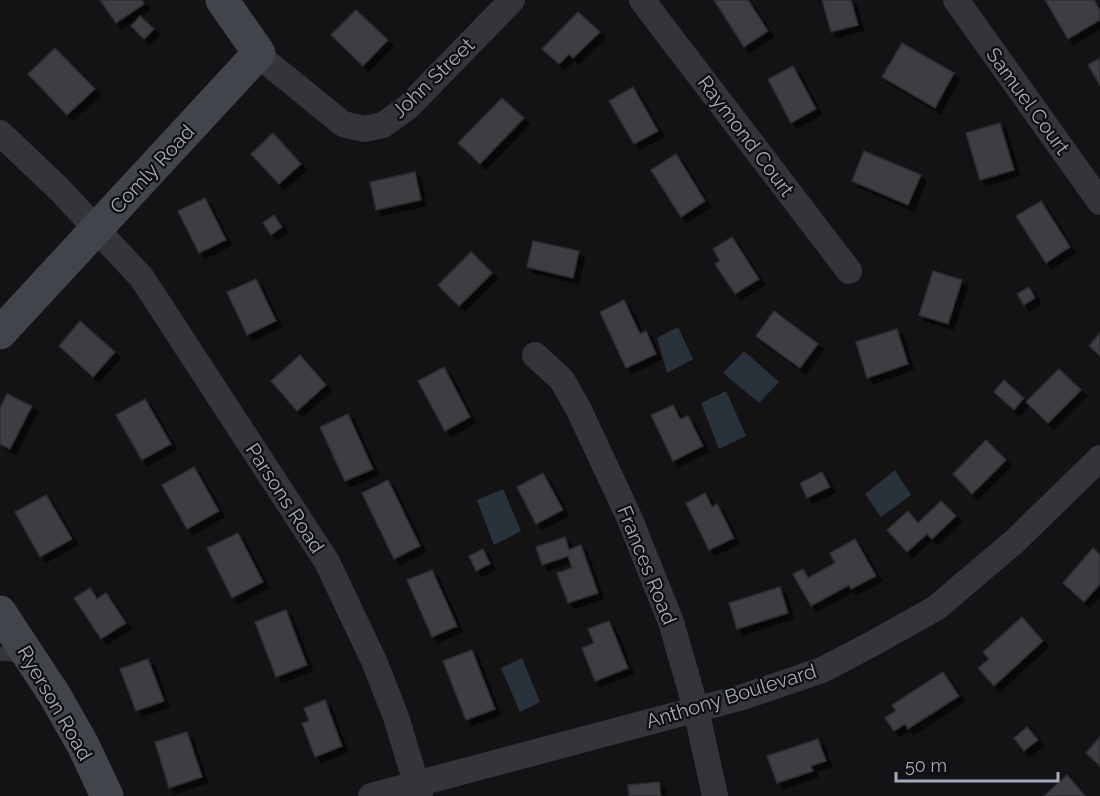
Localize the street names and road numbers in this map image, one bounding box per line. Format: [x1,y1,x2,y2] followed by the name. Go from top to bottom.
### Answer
[387,33,479,123] street label: John Street
[981,43,1075,159] street label: Samuel Court
[693,71,799,201] street label: Raymond Court
[105,120,199,218] street label: Comly Road
[241,439,329,557] street label: Parsons Road
[612,502,682,628] street label: Frances Road
[12,641,98,765] street label: Ryerson Road
[643,659,819,733] street label: Anthony Boulevard

